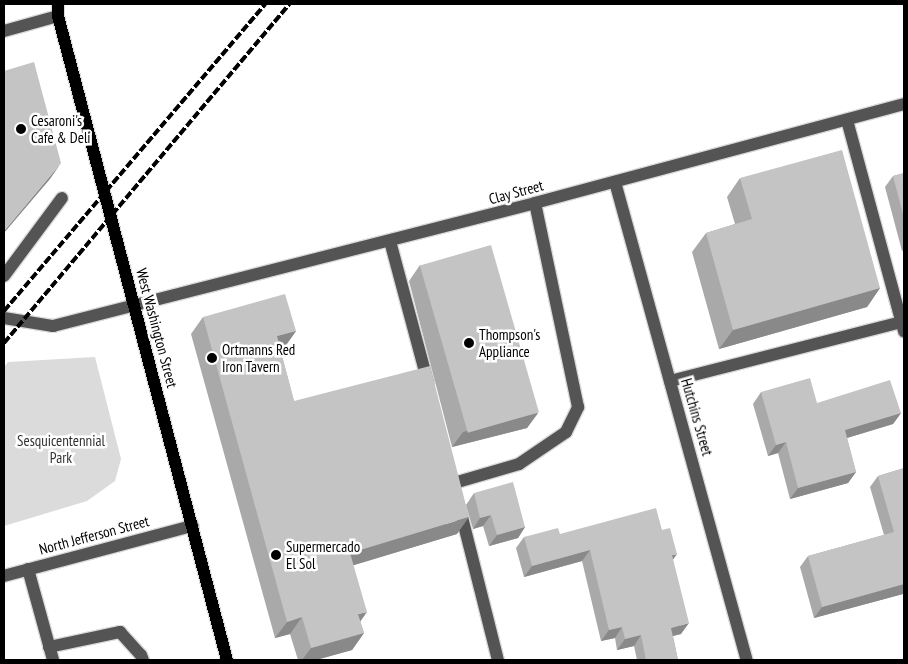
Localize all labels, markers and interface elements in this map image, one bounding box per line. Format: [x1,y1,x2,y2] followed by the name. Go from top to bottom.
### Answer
[31,111,91,146] place label: Cesaroni's Cafe & Deli
[15,123,27,135] marker: Cesaroni's Cafe & Deli
[487,176,545,208] street label: Clay Street
[132,266,182,390] street label: West Washington Street
[479,325,540,360] place label: Thompson's Appliance
[463,337,475,349] marker: Thompson's Appliance
[222,340,295,375] place label: Ortmanns Red Iron Tavern
[206,352,218,364] marker: Ortmanns Red Iron Tavern
[677,376,717,458] street label: Hutchins Street
[17,431,105,466] park label: Sesquicentennial Park
[37,512,151,558] street label: North Jefferson Street
[286,537,360,572] place label: Supermercado El Sol
[270,549,282,561] marker: Supermercado El Sol

